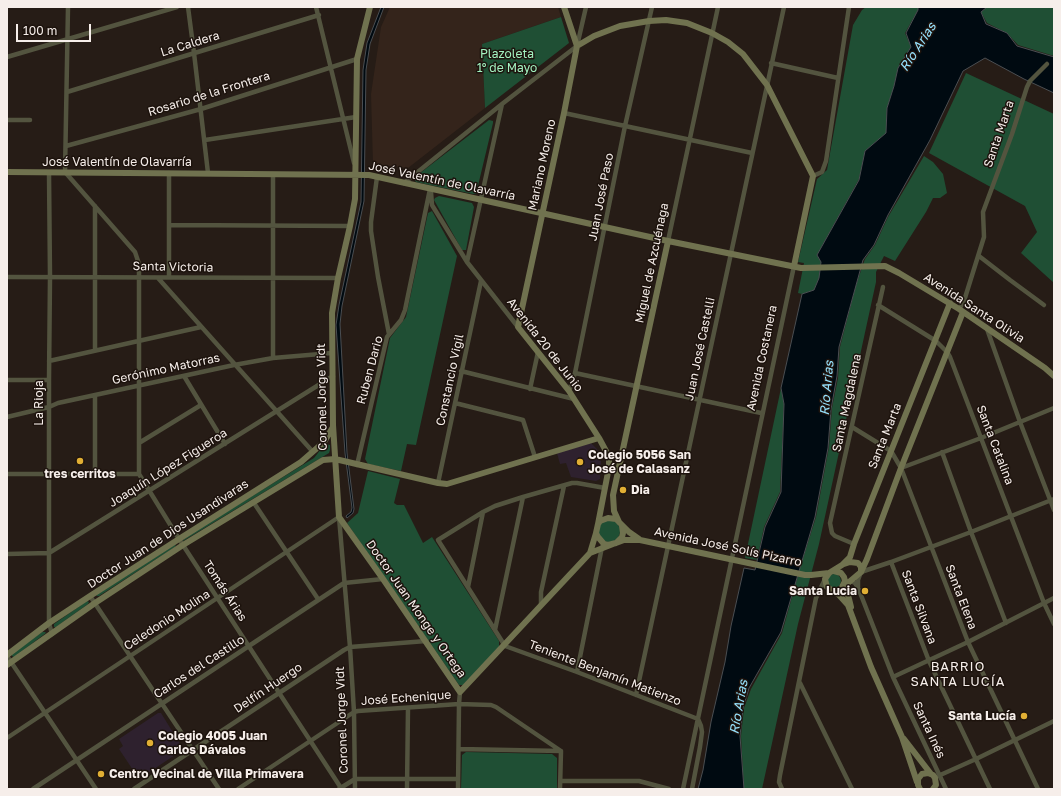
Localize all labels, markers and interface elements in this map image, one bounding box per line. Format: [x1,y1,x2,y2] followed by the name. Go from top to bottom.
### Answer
[18,16,93,42] scale bar
[897,20,939,74] water label: Río Arias
[23,23,57,38] text: 100 m
[159,28,221,60] street label: La Caldera
[477,47,537,75] park label: Plazoleta 1° de Mayo
[146,69,272,119] street label: Rosario de la Frontera
[981,99,1017,169] street label: Santa Marta
[525,118,559,212] street label: Mariano Moreno
[585,152,617,242] street label: Juan José Paso
[42,155,192,169] street label: José Valentín de Olavarría
[367,158,517,204] street label: José Valentín de Olavarría
[632,202,672,324] street label: Miguel de Azcuénaga
[132,259,214,275] street label: Santa Victoria
[921,270,1027,346] street label: Avenida Santa Olivia
[504,295,586,395] street label: Avenida 20 de Junio
[682,296,718,402] street label: Juan José Castelli
[744,304,780,412] street label: Avenida Costanera
[433,333,467,427] street label: Constancio Vigil
[354,334,386,406] street label: Ruben Dario
[314,343,330,451] street label: Coronel Jorge Vidt
[111,351,221,387] street label: Gerónimo Matorras
[830,353,864,453] street label: Santa Magdalena
[817,360,837,416] water label: Río Arias
[32,380,46,426] street label: La Rioja
[865,401,905,471] street label: Santa Marta
[973,403,1017,487] street label: Santa Catalina
[106,426,230,510] street label: Joaquín López Figueroa
[588,448,691,476] place label: Colegio 5056 San José de Calasanz
[75,456,85,466] marker: tres cerritos
[575,457,585,467] marker: Colegio 5056 San José de Calasanz
[44,467,116,481] place label: tres cerritos
[85,476,251,592] street label: Doctor Juan de Dios Usandivaras
[631,483,650,497] place label: Dia
[618,485,628,495] marker: Dia
[653,524,803,570] street label: Avenida José Solís Pizarro
[363,537,469,681] street label: Doctor Juan Monge y Ortega
[200,558,250,624] street label: Tomás Árias
[942,562,980,632] street label: Santa Elena
[898,568,940,646] street label: Santa Silvana
[789,584,857,598] place label: Santa Lucia
[860,586,870,596] marker: Santa Lucia
[121,587,213,653] street label: Celedonio Molina
[151,632,247,702] street label: Carlos del Castillo
[527,637,683,709] street label: Teniente Benjamín Matienzo
[911,659,1005,690] district label: BARRIO SANTA LUCÍA
[231,660,305,716] street label: Delfín Huergo
[333,666,351,774] street label: Coronel Jorge Vidt
[727,679,751,735] water label: Río Arias
[360,688,452,708] street label: José Echenique
[910,699,948,761] street label: Santa Inés
[948,709,1016,723] place label: Santa Lucía
[1019,711,1029,721] marker: Santa Lucía
[158,729,267,757] place label: Colegio 4005 Juan Carlos Dávalos
[145,738,155,748] marker: Colegio 4005 Juan Carlos Dávalos
[109,767,304,781] place label: Centro Vecinal de Villa Primavera
[96,769,106,779] marker: Centro Vecinal de Villa Primavera

